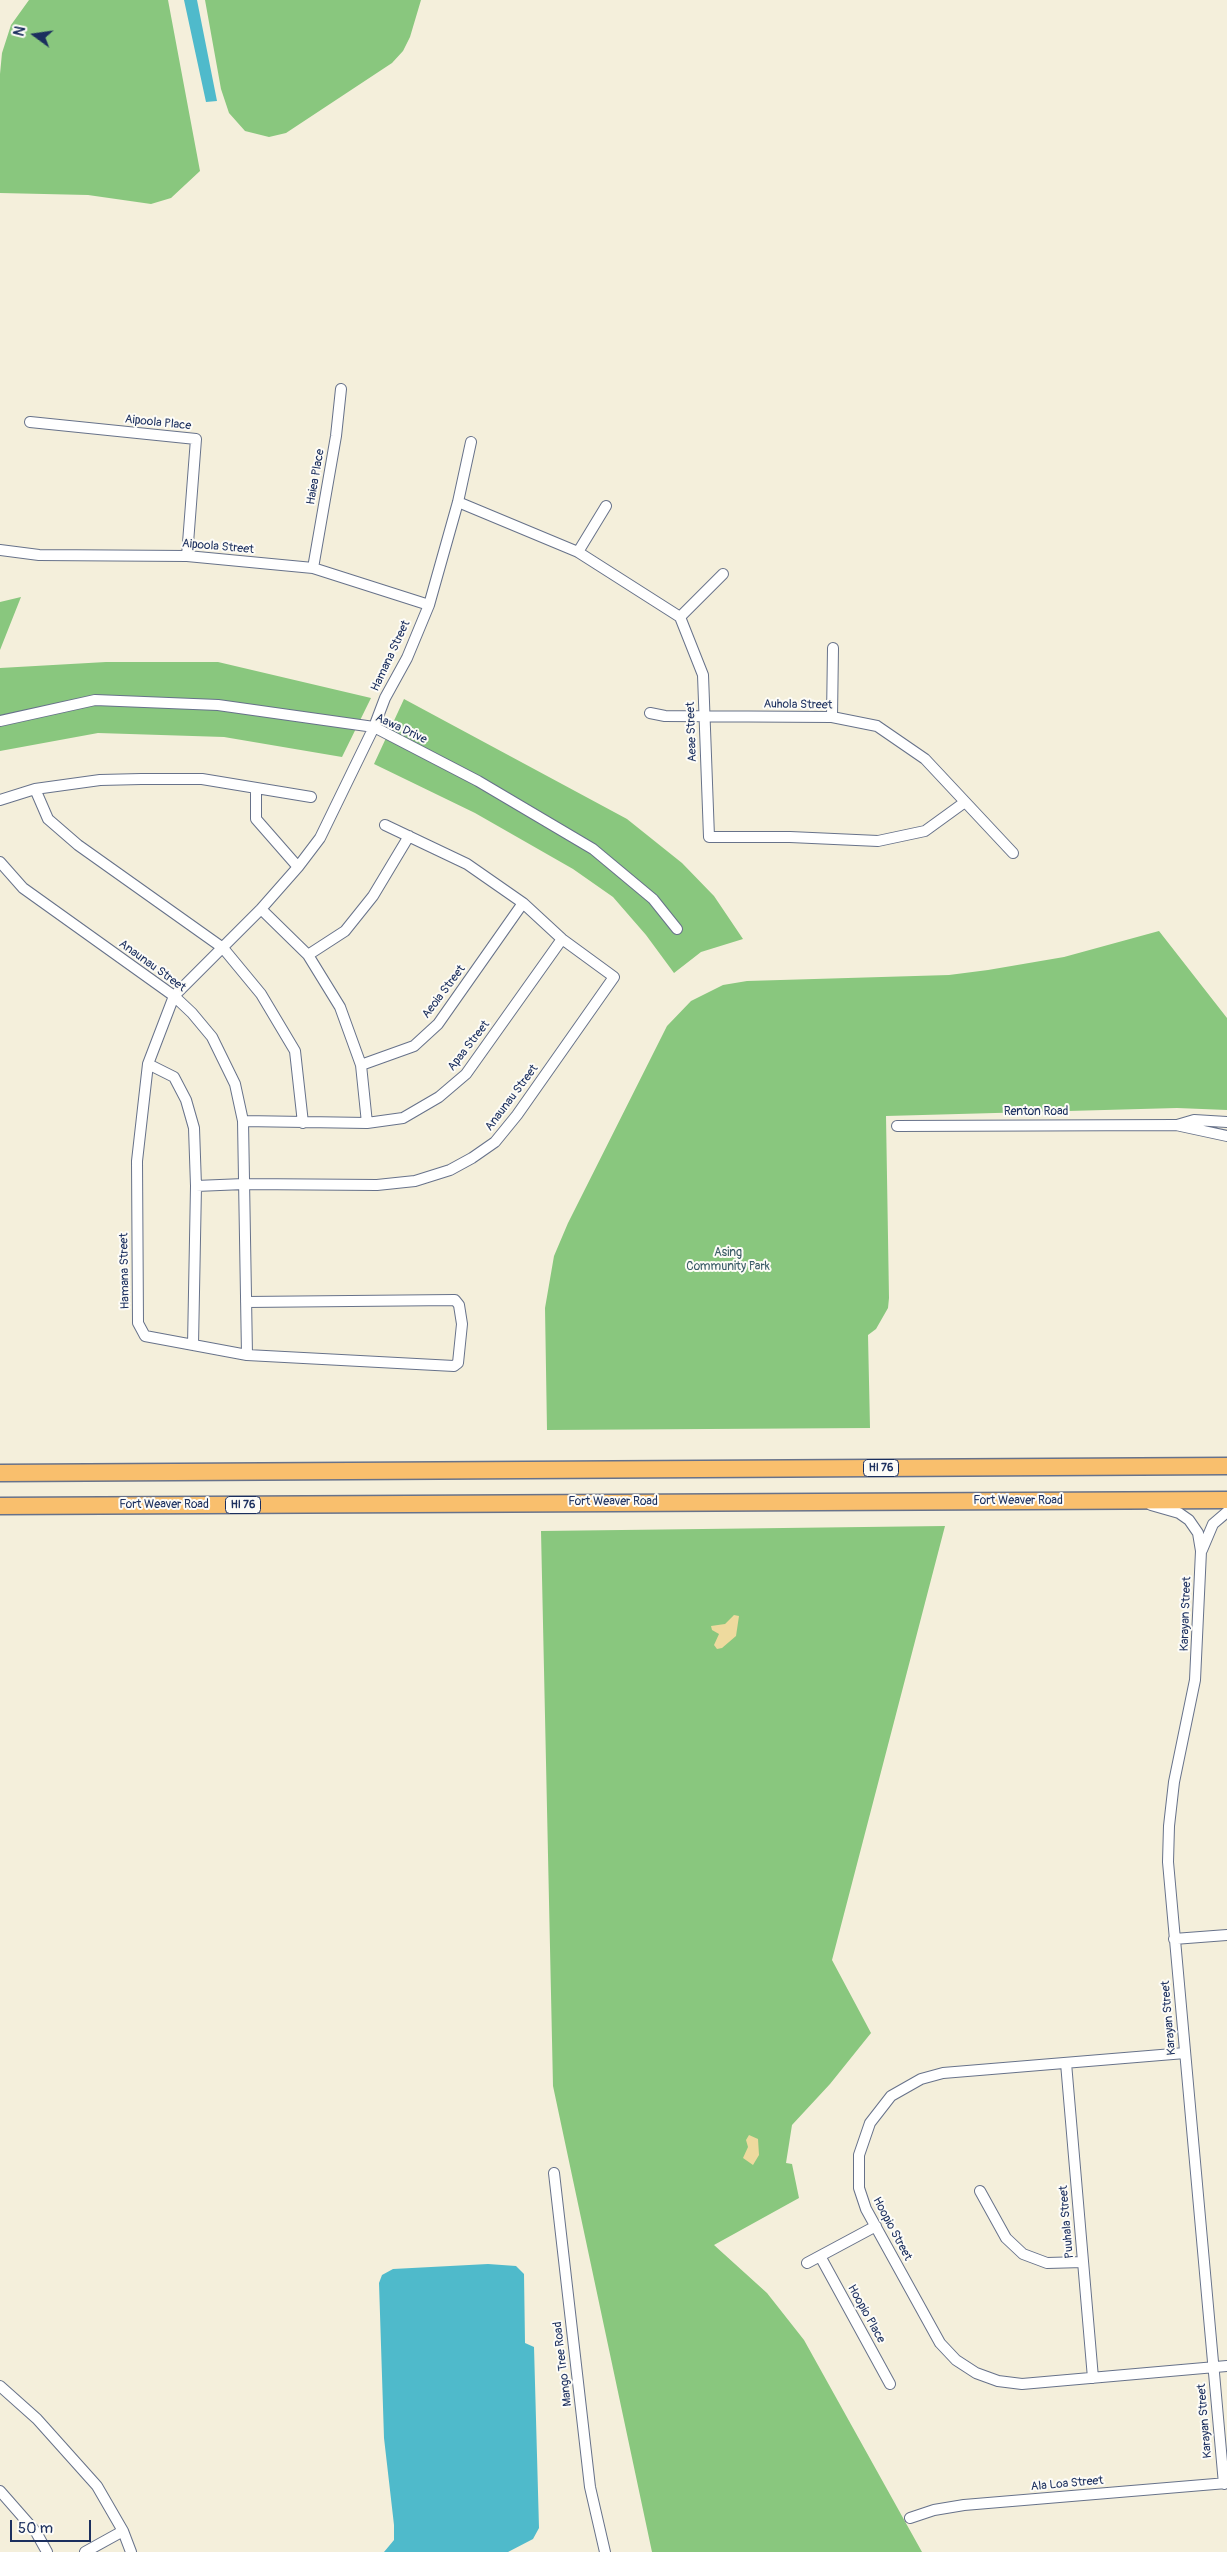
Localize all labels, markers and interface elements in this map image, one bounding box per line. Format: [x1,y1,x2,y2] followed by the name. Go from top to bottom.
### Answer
[10,10,60,60] north arrow
[11,25,29,38] text: N
[124,412,192,434] street label: Aipoola Place
[304,448,328,506] street label: Haiea Place
[181,537,255,557] street label: Aipoola Street
[368,618,414,694] street label: Hamana Street
[763,697,833,713] street label: Auhola Street
[684,702,700,762] street label: Aeae Street
[373,711,429,747] street label: Aawa Drive
[116,937,188,995] street label: Anaunau Street
[419,963,469,1021] street label: Aeoia Street
[445,1018,493,1074] street label: Apaa Street
[482,1062,542,1134] street label: Anaunau Street
[1004,1105,1068,1119] street label: Renton Road
[117,1233,133,1309] street label: Hamana Street
[686,1246,770,1274] park label: Asing Community Park
[864,1460,898,1476] road number: HI 76
[973,1494,1063,1508] street label: Fort Weaver Road
[568,1495,658,1509] street label: Fort Weaver Road
[226,1496,260,1514] road number: HI 76
[119,1498,209,1512] street label: Fort Weaver Road
[1177,1576,1195,1652] street label: Karayan Street
[1159,1980,1179,2056] street label: Karayan Street
[1057,2185,1077,2259] street label: Puuhala Street
[869,2195,915,2263] street label: Hoopio Street
[844,2282,888,2346] street label: Hoopio Place
[551,2321,575,2407] street label: Mango Tree Road
[1195,2383,1215,2459] street label: Karayan Street
[1030,2474,1104,2494] street label: Ala Loa Street
[12,2510,94,2542] scale bar
[18,2519,53,2538] text: 50 m

